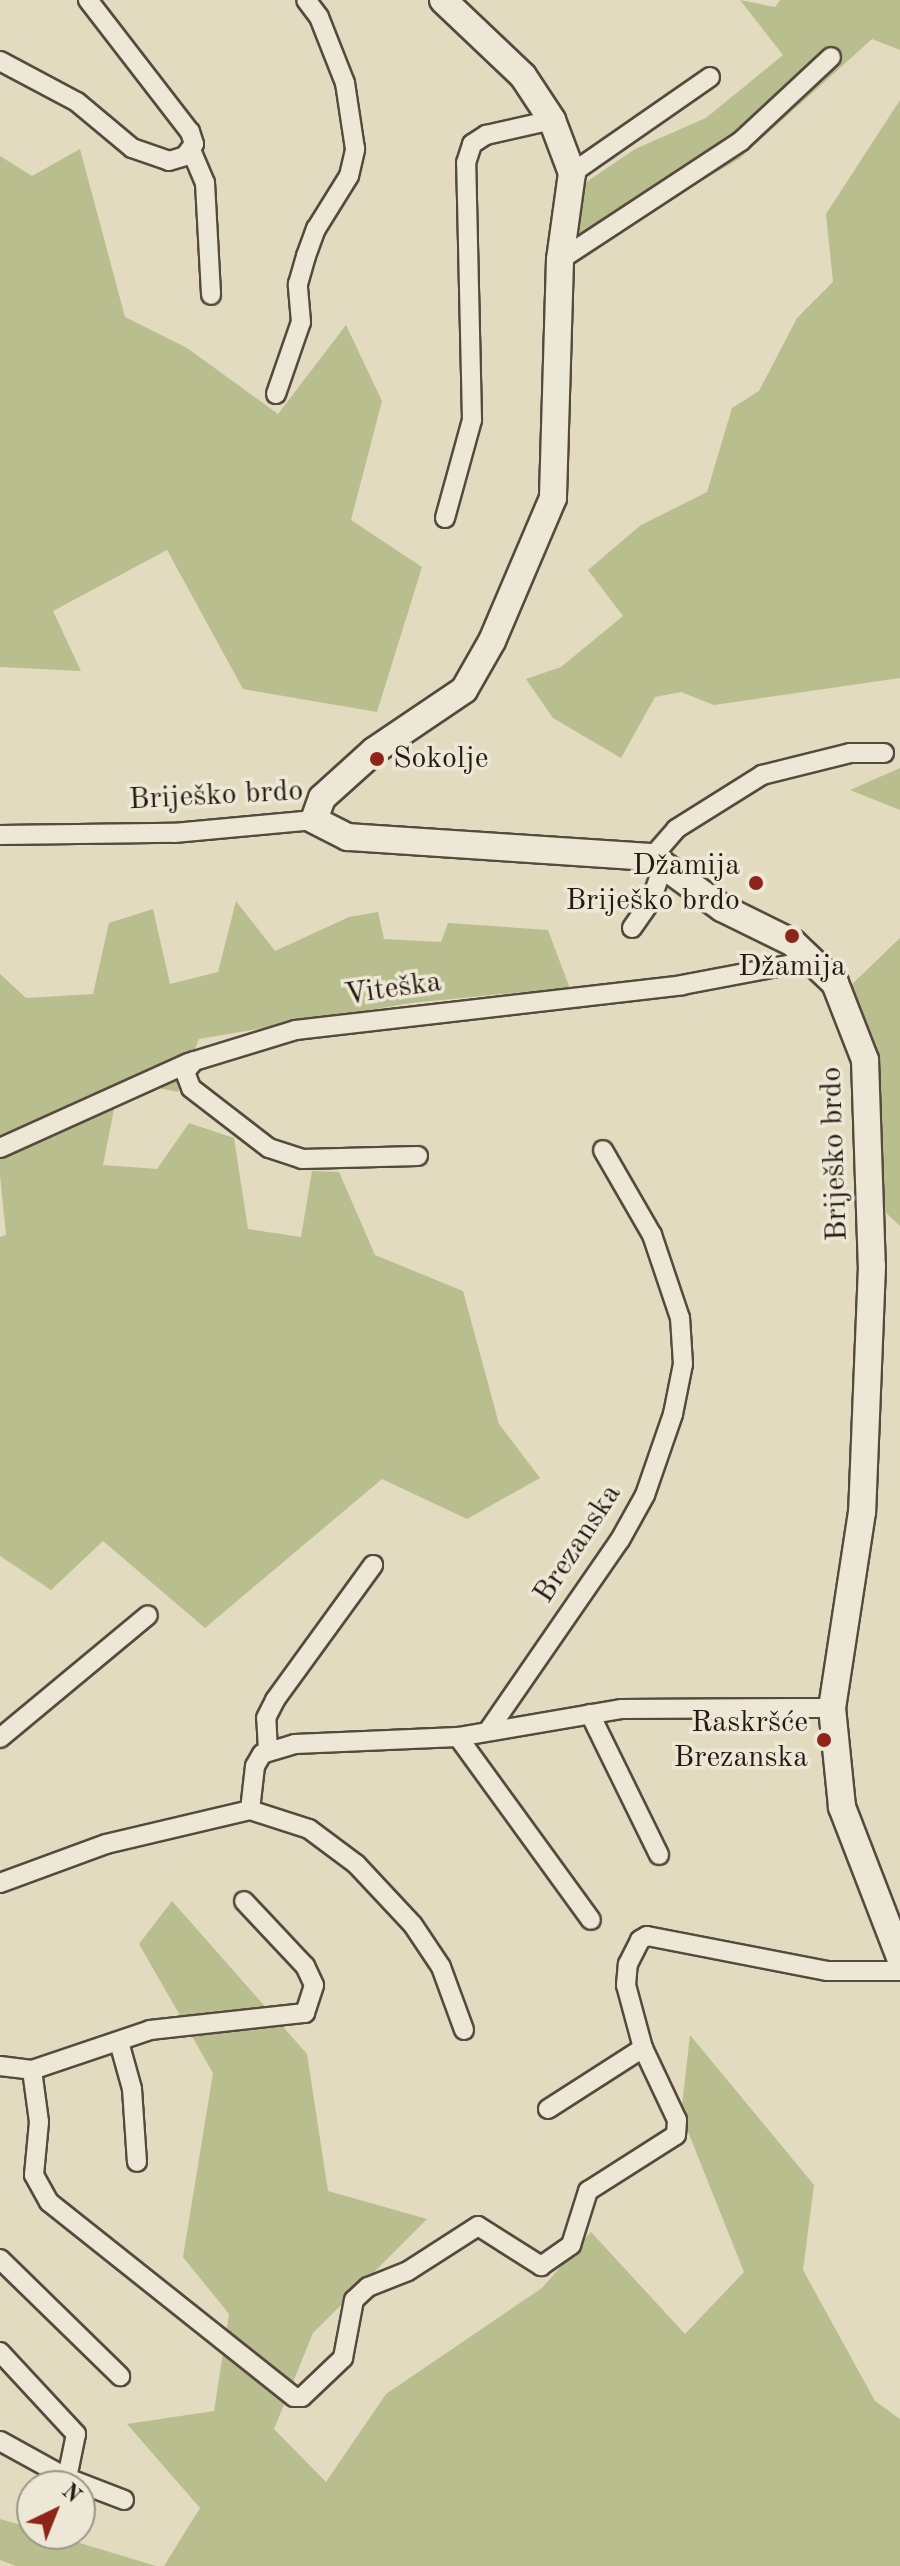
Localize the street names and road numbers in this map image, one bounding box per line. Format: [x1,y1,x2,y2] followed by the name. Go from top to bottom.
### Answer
[128,773,304,819] street label: Briješko brdo
[342,964,444,1014] street label: Viteška
[814,1066,856,1242] street label: Briješko brdo
[526,1478,630,1610] street label: Brezanska

